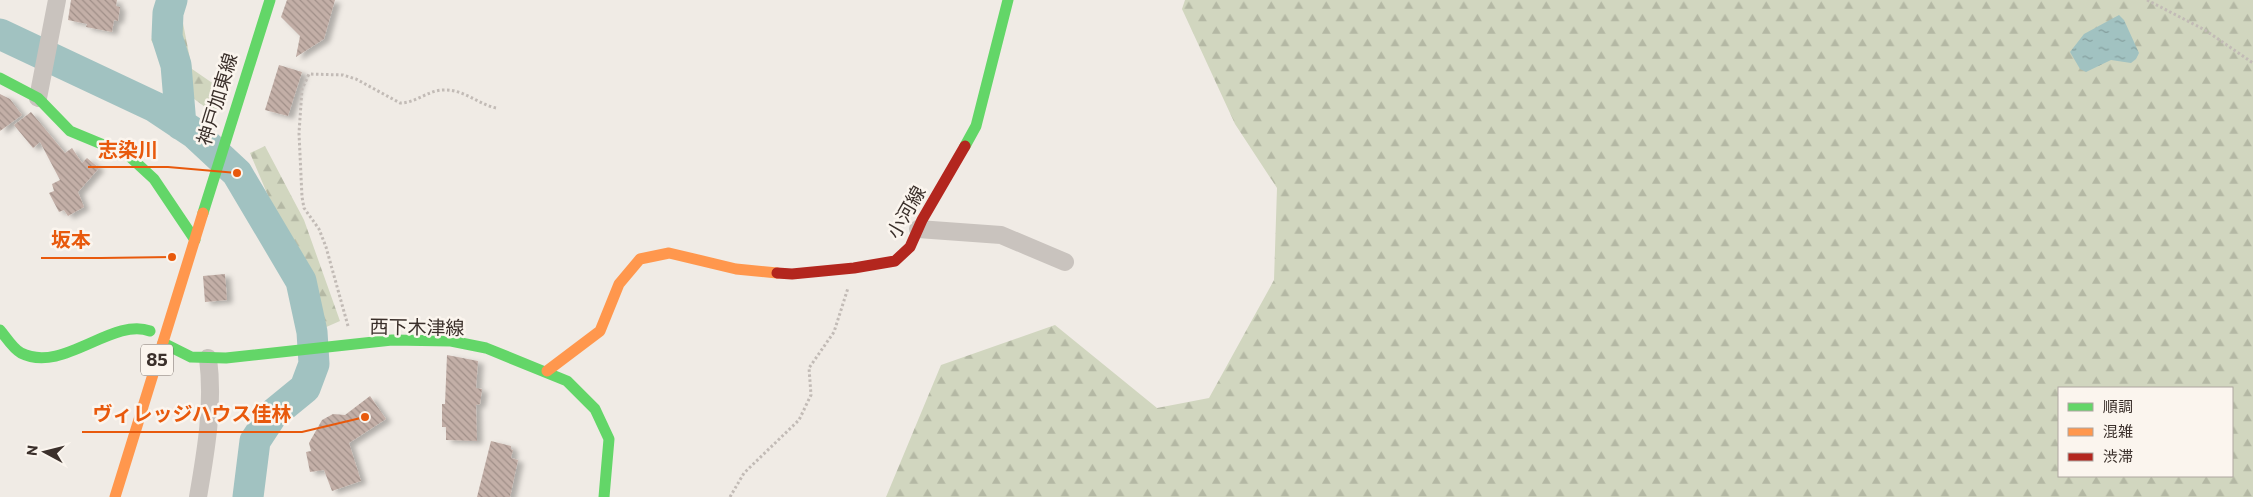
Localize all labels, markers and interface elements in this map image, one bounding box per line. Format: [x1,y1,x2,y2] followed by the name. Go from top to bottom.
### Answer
[192,50,241,148] street label: 神戸加東線
[88,132,168,167] callout: 志染川
[98,137,158,161] text: 志染川
[881,181,930,242] street label: 小河線
[41,223,101,258] callout: 坂本
[51,227,91,251] text: 坂本
[369,314,465,339] street label: 西下木津線
[141,344,173,376] road number: 85
[2058,387,2233,477] legend
[82,397,302,432] callout: ヴィレッジハウス佳林
[2103,397,2133,415] text: 順調
[93,401,291,425] text: ヴィレッジハウス佳林
[2103,422,2133,440] text: 混雑
[20,427,70,477] north arrow
[23,444,41,457] text: N
[2103,447,2133,465] text: 渋滞

